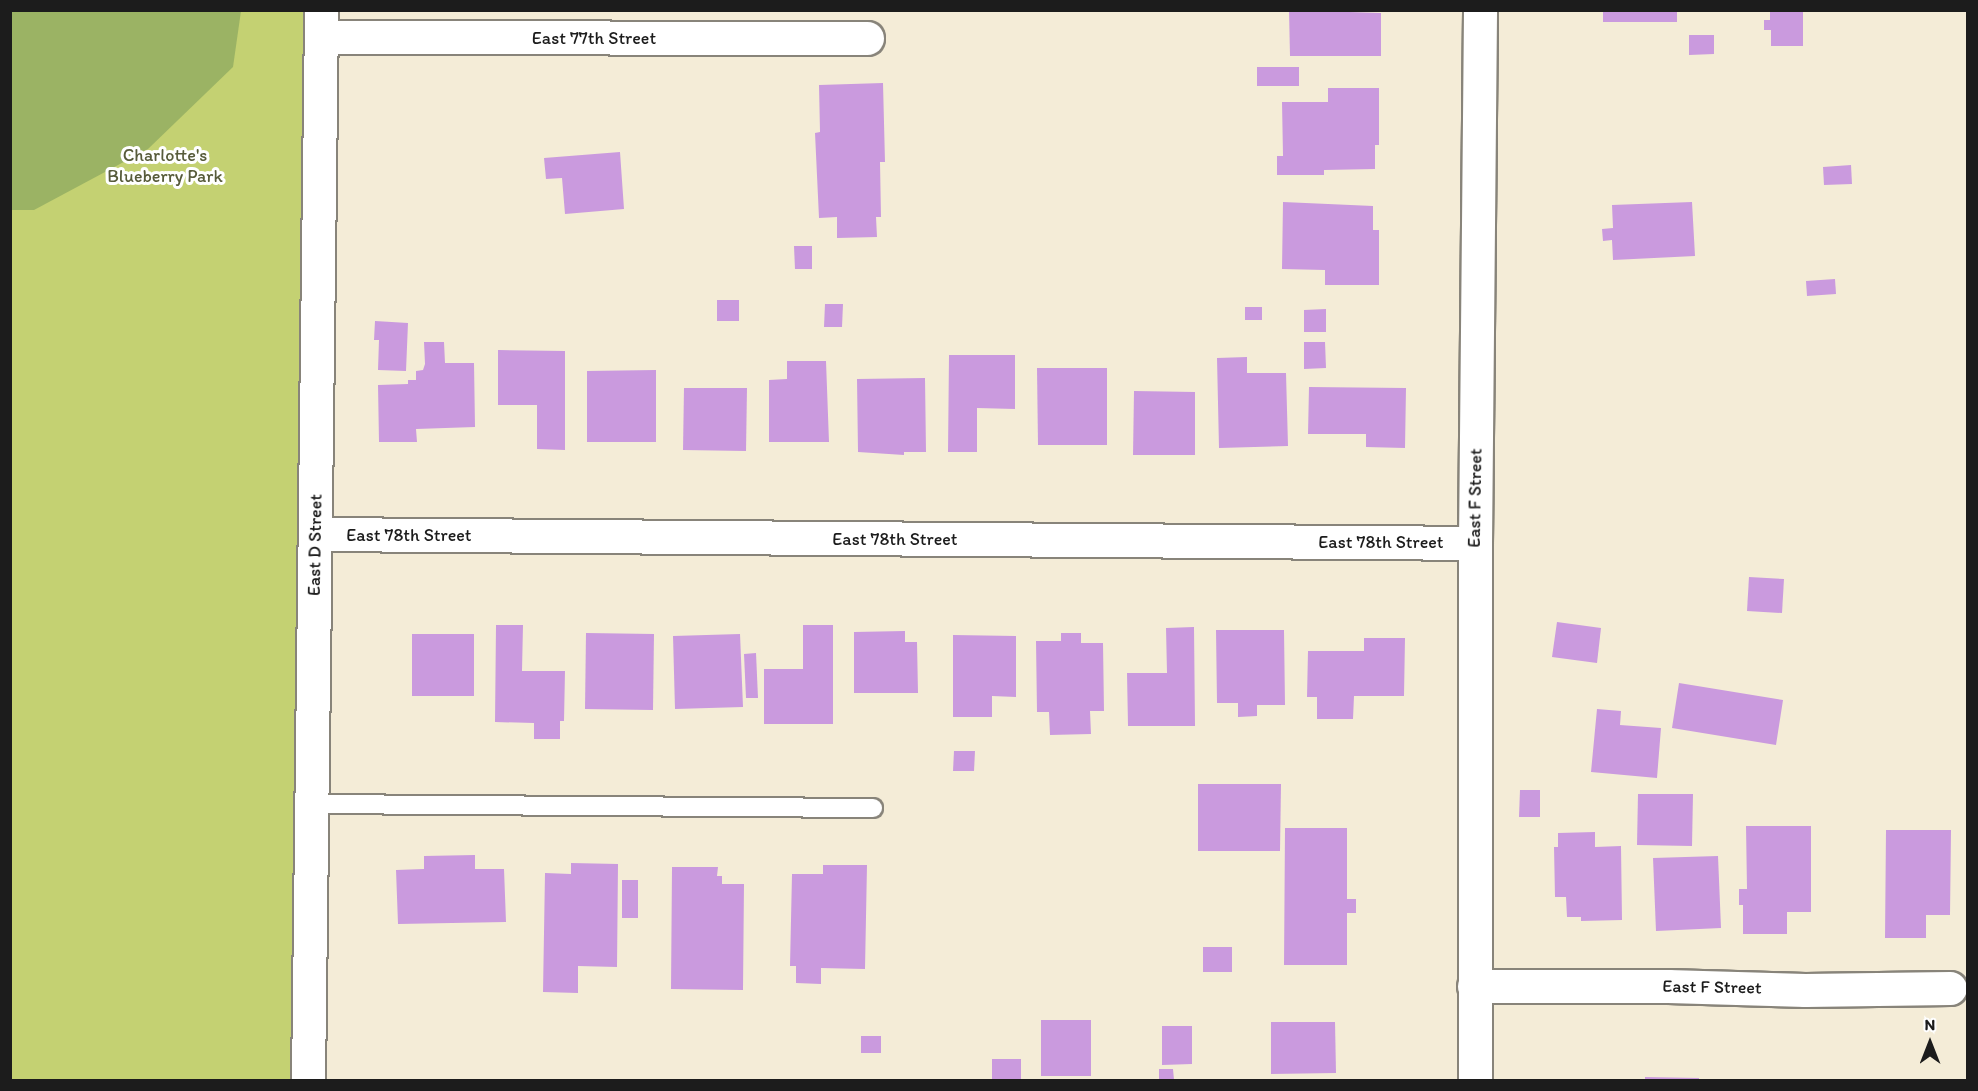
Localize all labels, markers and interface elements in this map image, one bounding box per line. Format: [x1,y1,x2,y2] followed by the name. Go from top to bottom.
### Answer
[532,27,656,49] street label: East 77th Street
[107,145,223,188] park label: Charlotte's Blueberry Park
[1463,448,1487,548] street label: East F Street
[303,494,327,596] street label: East D Street
[347,524,471,546] street label: East 78th Street
[833,528,957,550] street label: East 78th Street
[1319,531,1443,553] street label: East 78th Street
[1662,975,1762,999] street label: East F Street
[1900,1013,1960,1073] north arrow
[1925,1015,1935,1034] text: N

